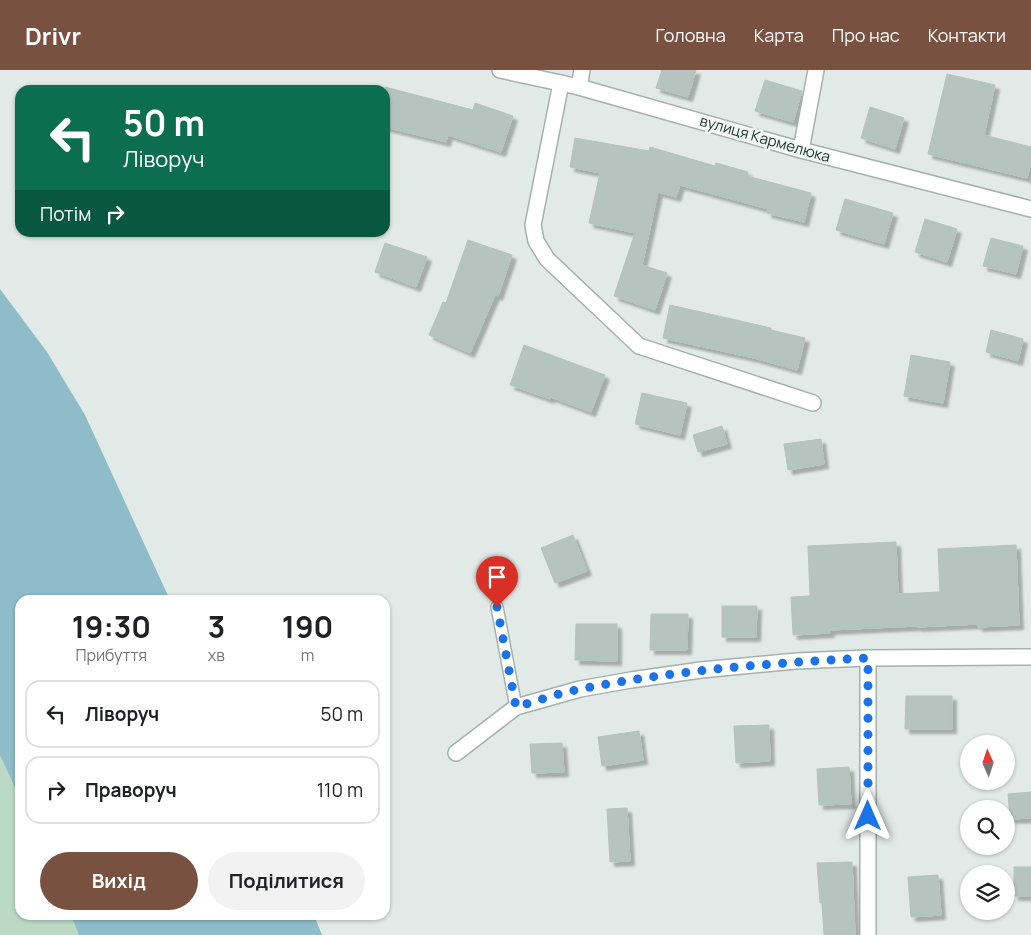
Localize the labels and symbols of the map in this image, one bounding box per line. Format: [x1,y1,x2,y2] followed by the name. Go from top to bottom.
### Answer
[697,110,833,167] street label: вулиця Кармелюка
[476,556,518,607] pin
[960,735,1015,790] north arrow
[841,789,893,841] position arrow

